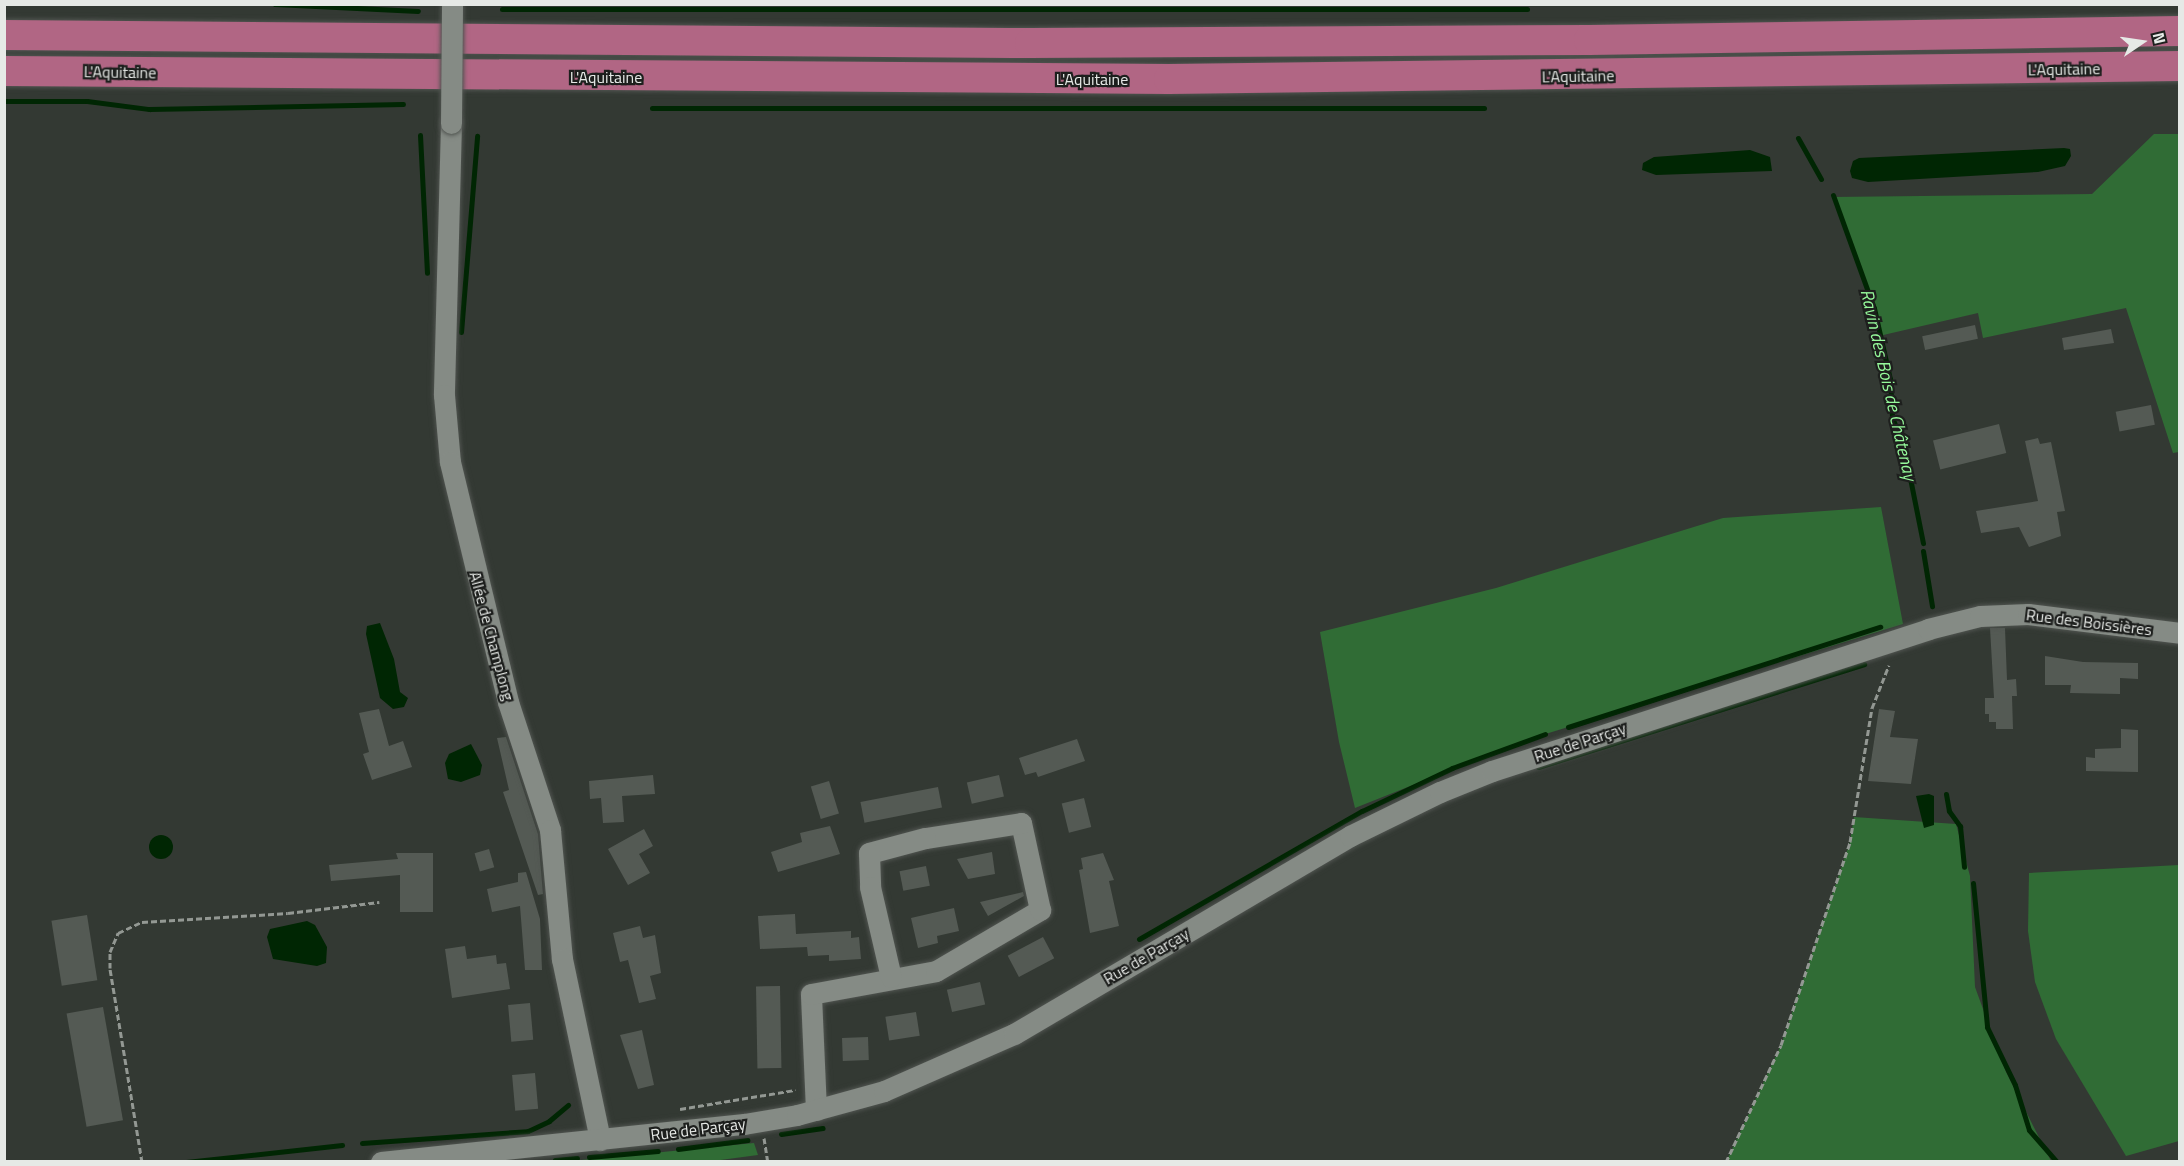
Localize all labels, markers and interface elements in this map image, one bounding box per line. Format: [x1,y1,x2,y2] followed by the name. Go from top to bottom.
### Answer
[2112,12,2172,72] north arrow
[2147,30,2172,46] text: N
[2028,59,2100,79] street label: L'Aquitaine
[84,62,156,82] street label: L'Aquitaine
[1542,66,1614,86] street label: L'Aquitaine
[570,67,642,87] street label: L'Aquitaine
[1056,69,1128,89] street label: L'Aquitaine
[1855,287,1921,483] water label: Ravin des Bois de Châtenay
[466,569,518,703] street label: Allée de Champlong
[2025,605,2153,639] street label: Rue des Boissières
[1532,718,1628,766] street label: Rue de Parçay
[1100,924,1192,988] street label: Rue de Parçay
[649,1114,747,1144] street label: Rue de Parçay

